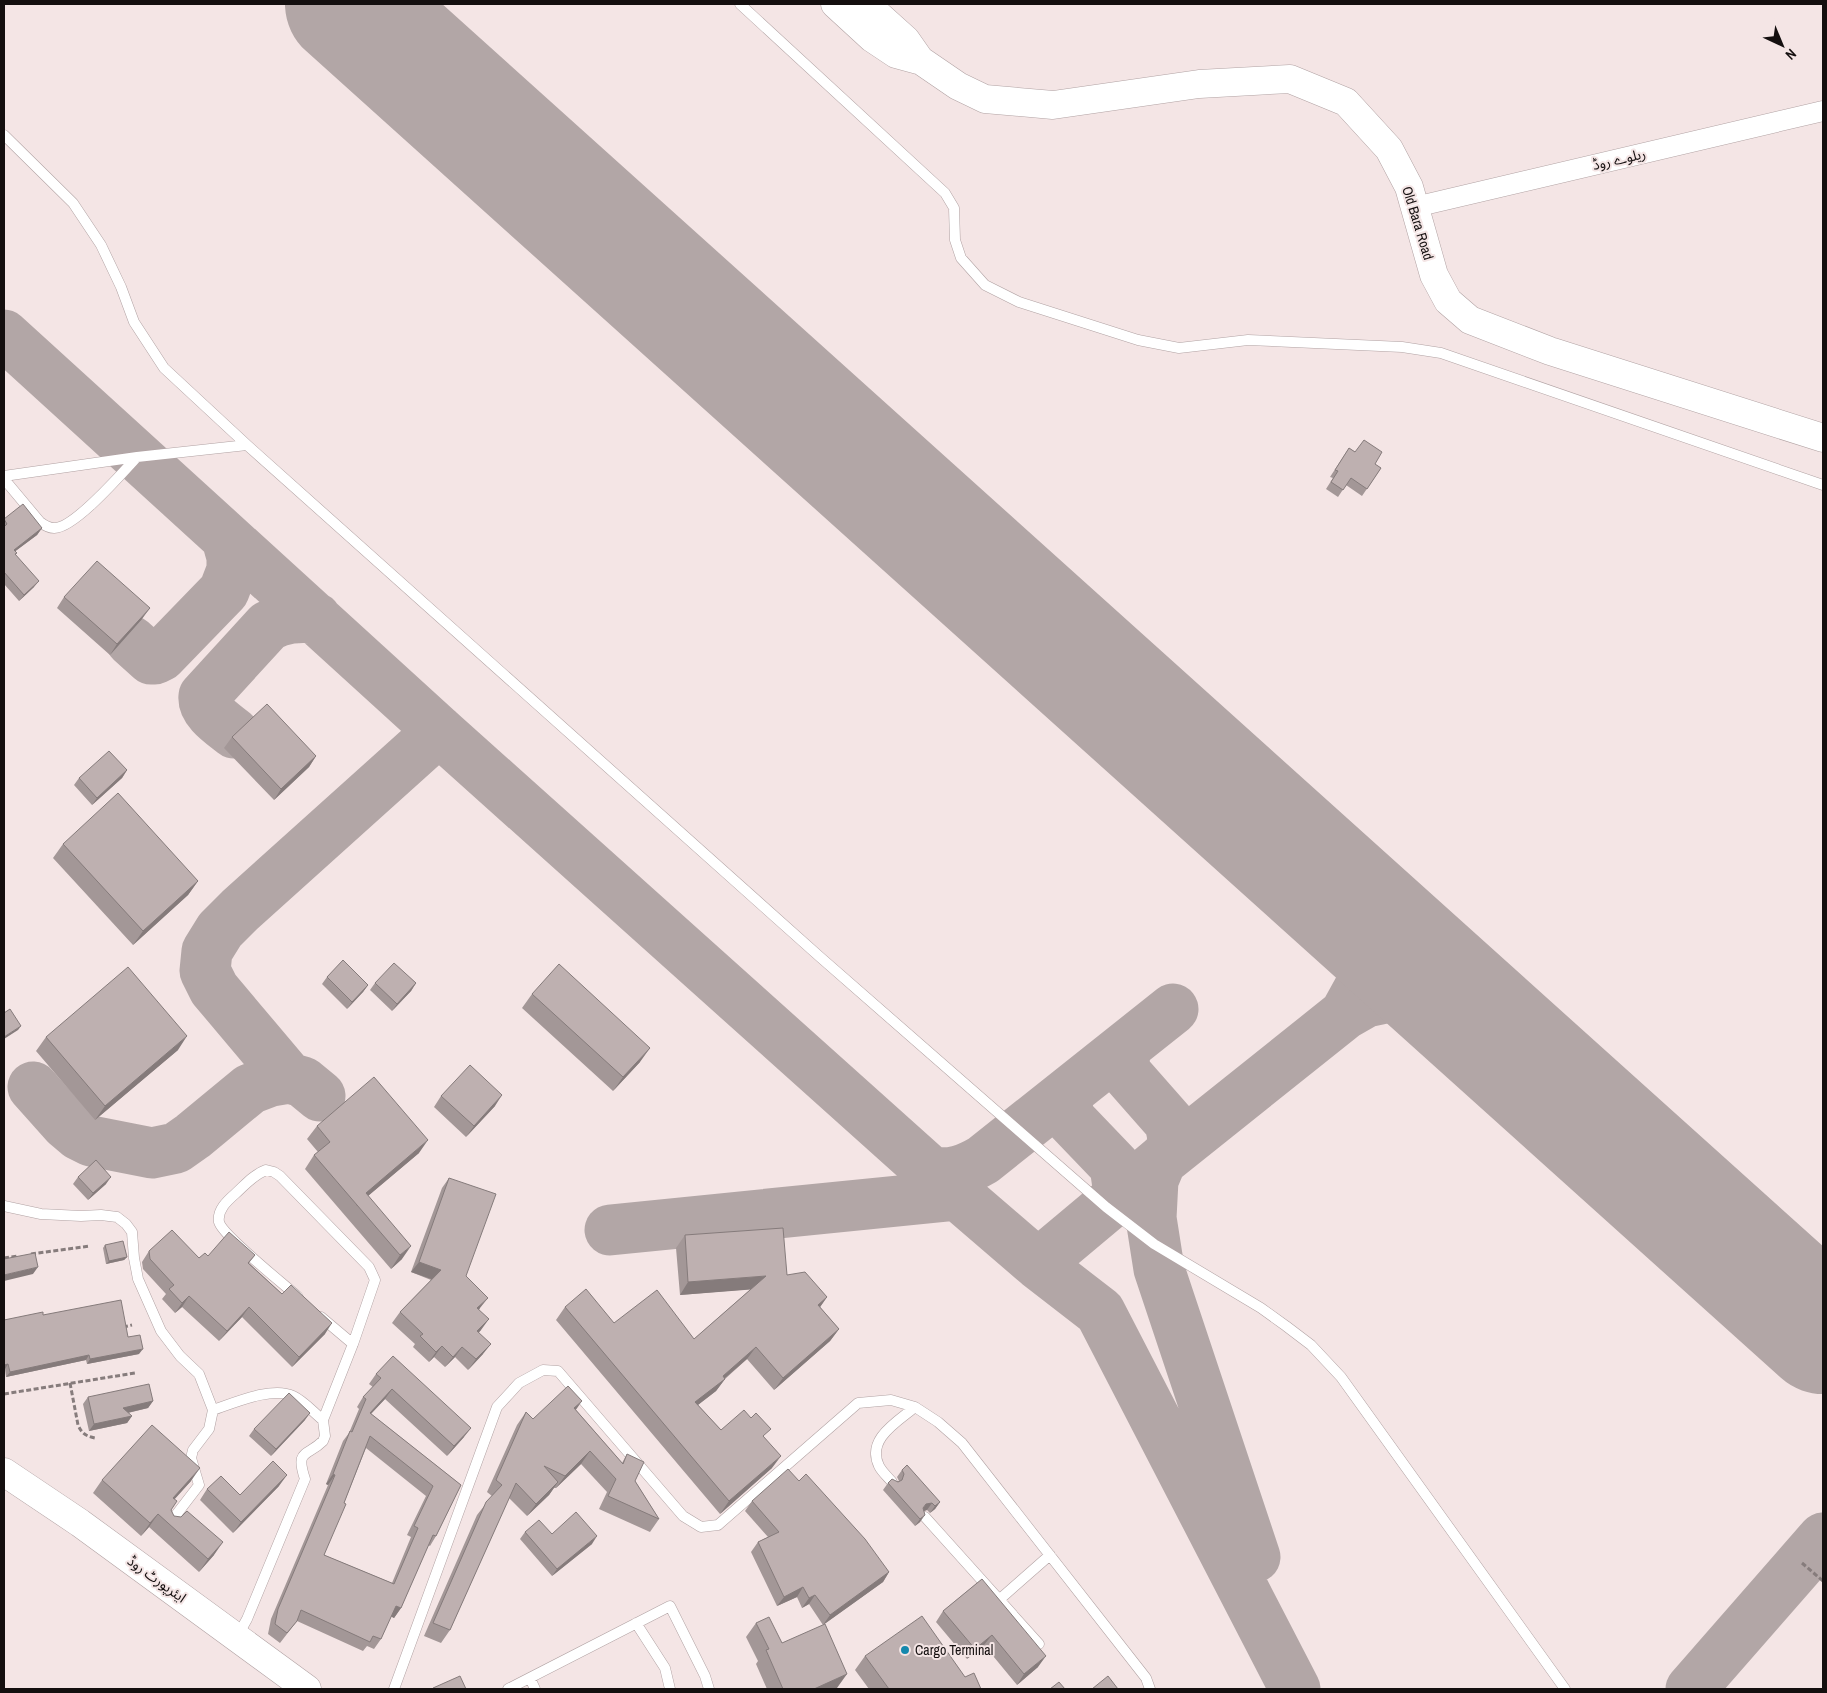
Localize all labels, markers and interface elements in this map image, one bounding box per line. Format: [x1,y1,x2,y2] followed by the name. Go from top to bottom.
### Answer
[1757,20,1807,70] north arrow
[1782,45,1800,64] text: N
[1591,144,1647,174] street label: ریلوے روڈ
[1398,184,1438,262] street label: Old Bara Road
[123,1552,190,1607] street label: ایئرپورٹ روڈ
[915,1641,993,1659] place label: Cargo Terminal
[899,1644,911,1656] marker: Cargo Terminal

